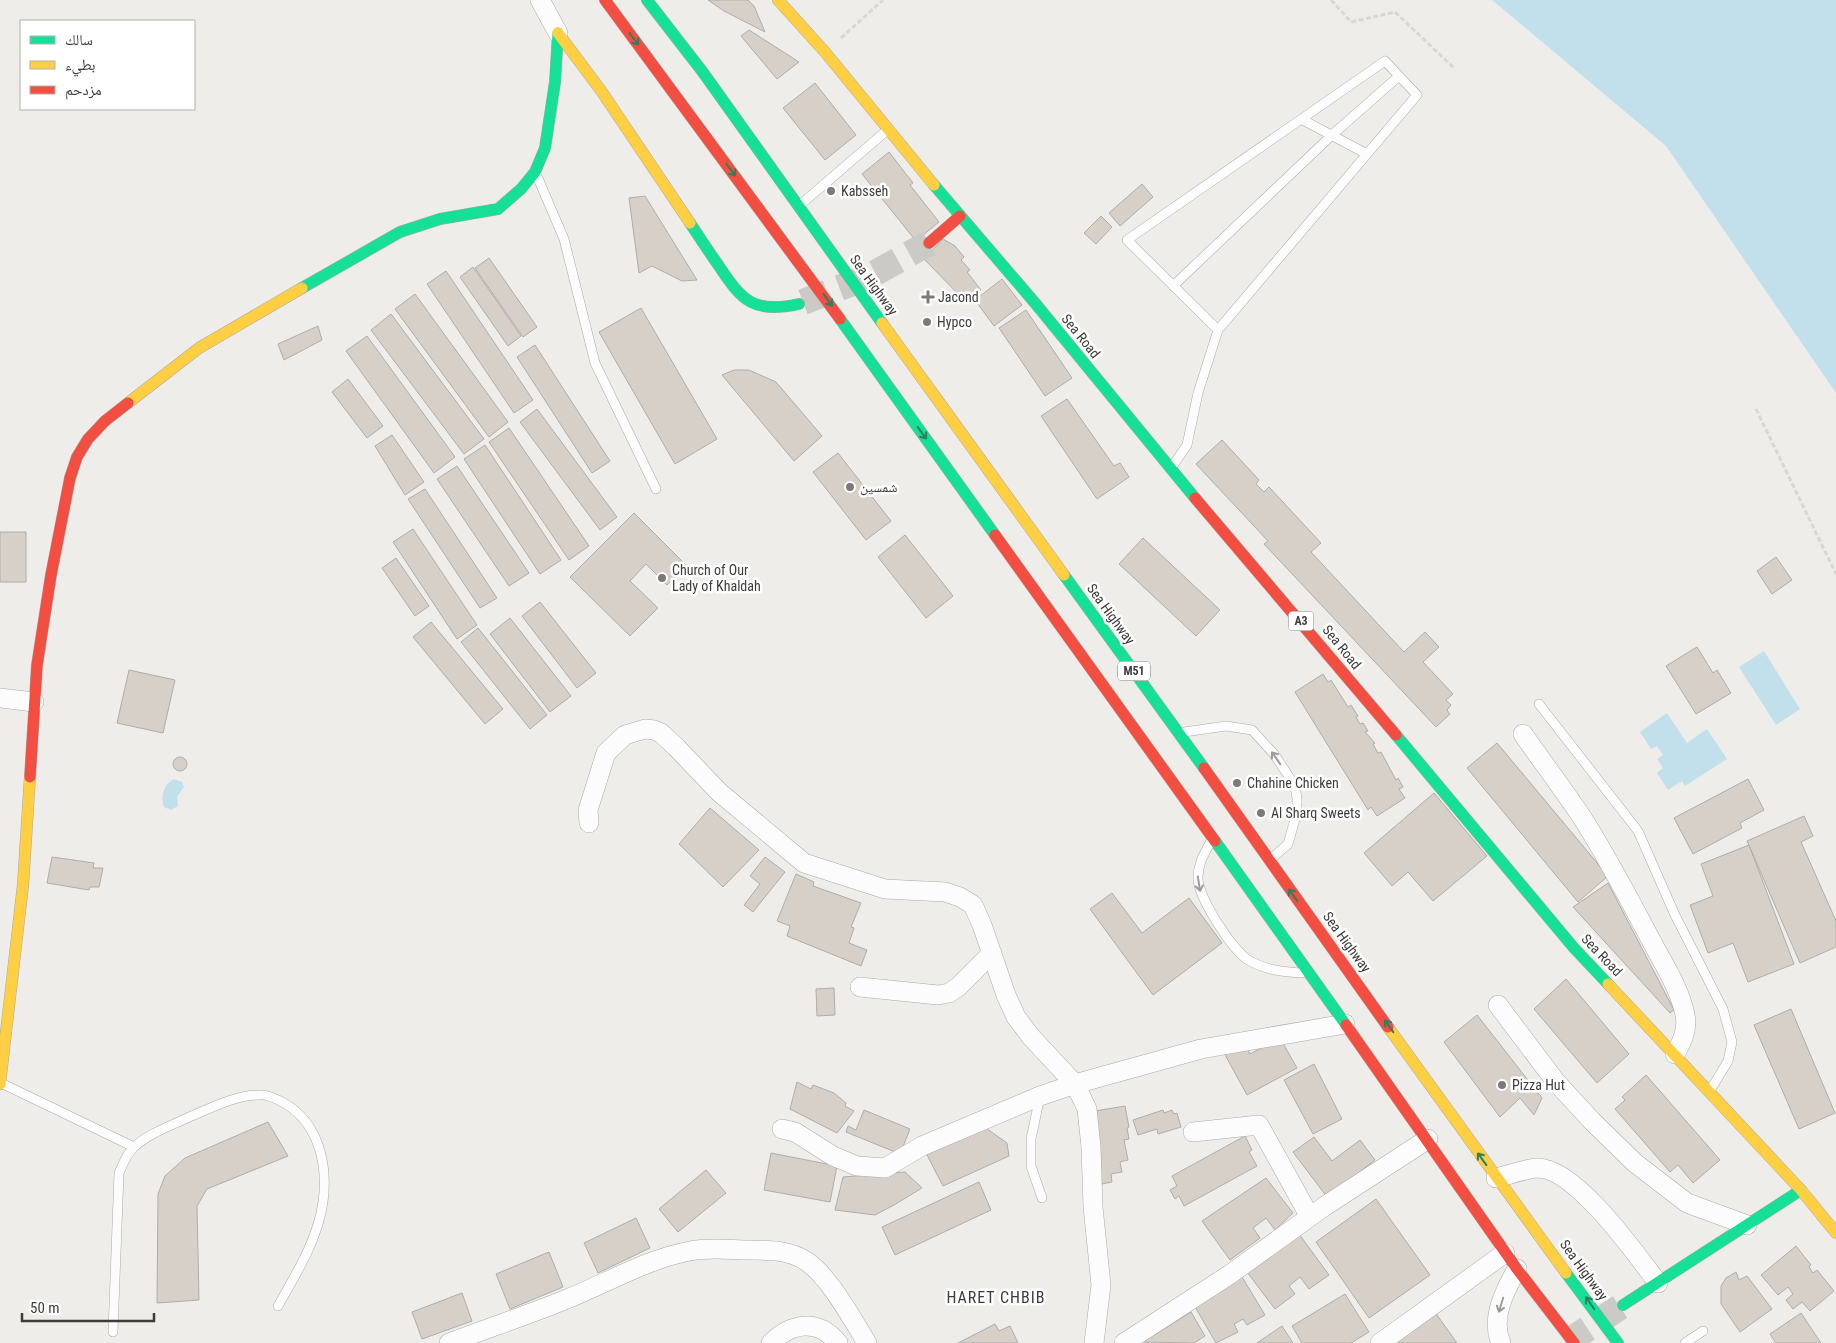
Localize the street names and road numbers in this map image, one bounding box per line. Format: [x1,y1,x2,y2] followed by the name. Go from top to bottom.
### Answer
[847,252,901,318] street label: Sea Highway
[1058,311,1104,361] street label: Sea Road
[1084,581,1138,647] street label: Sea Highway
[1288,612,1314,630] road number: A3
[1319,622,1365,672] street label: Sea Road
[1118,661,1150,680] road number: M51
[1320,909,1374,975] street label: Sea Highway
[1578,931,1626,979] street label: Sea Road
[1557,1237,1611,1303] street label: Sea Highway

